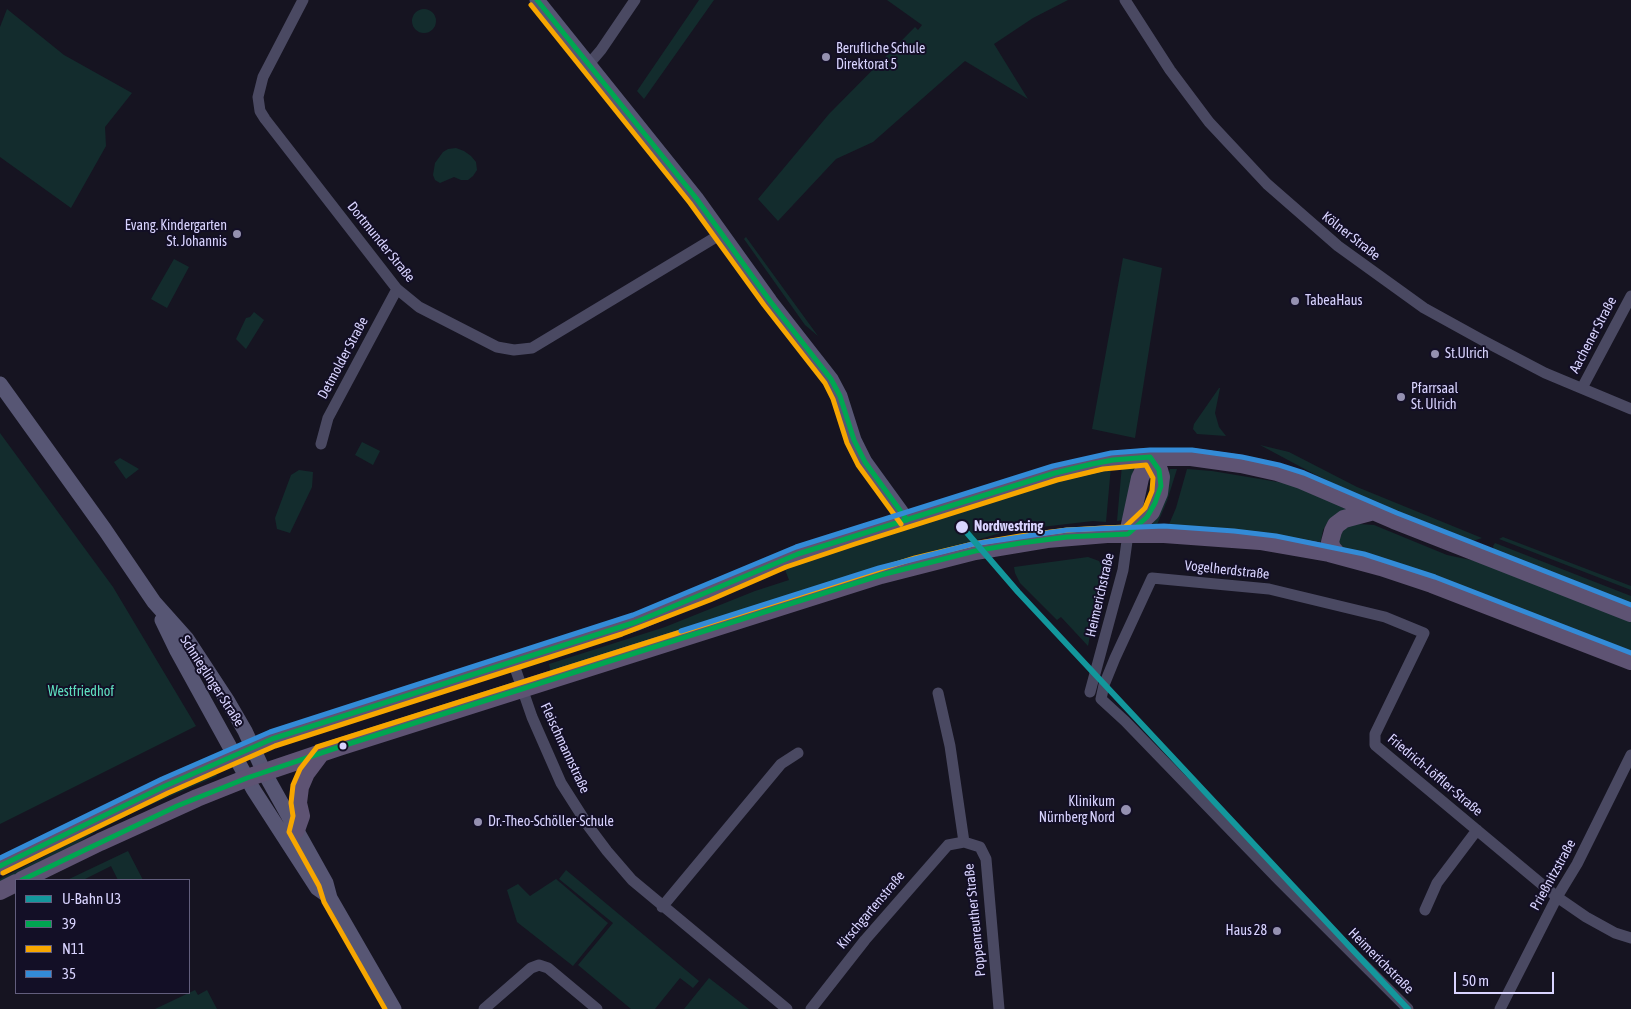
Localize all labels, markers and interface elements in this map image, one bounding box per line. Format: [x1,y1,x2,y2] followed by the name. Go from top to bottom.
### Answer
[836,41,925,74] place label: Berufliche Schule Direktorat 5
[820,51,832,63] marker: Berufliche Schule Direktorat 5
[344,199,418,285] street label: Dortmunder Straße
[1319,208,1383,264] street label: Kölner Straße
[125,218,227,250] place label: Evang. Kindergarten St. Johannis
[231,228,243,240] marker: Evang. Kindergarten St. Johannis
[1305,293,1363,309] place label: TabeaHaus
[1566,294,1620,376] street label: Aachener Straße
[1289,295,1301,307] marker: TabeaHaus
[314,314,372,402] street label: Detmolder Straße
[1445,346,1489,362] place label: St.Ulrich
[1429,348,1441,360] marker: St.Ulrich
[1411,381,1458,414] place label: Pfarrsaal St. Ulrich
[1395,391,1407,403] marker: Pfarrsaal St. Ulrich
[954,519,970,535] marker: Nordwestring
[974,519,1043,535] place label: Nordwestring
[1082,551,1118,639] street label: Heimerichstraße
[1184,557,1270,583] street label: Vogelherdstraße
[176,632,248,730] street label: Schnieglinger Straße
[48,684,114,700] park label: Westfriedhof
[537,700,593,796] street label: Fleischmannstraße
[1384,730,1486,820] street label: Friedrich-Löffler-Straße
[338,741,348,751] unlabelled marker
[1039,794,1115,826] place label: Klinikum Nürnberg Nord
[1119,803,1133,817] marker: Klinikum Nürnberg Nord
[488,814,614,830] place label: Dr.-Theo-Schöller-Schule
[472,816,484,828] marker: Dr.-Theo-Schöller-Schule
[1527,837,1579,913] street label: Prießnitzstraße
[961,863,989,977] street label: Poppenreuther Straße
[833,868,909,952] street label: Kirschgartenstraße
[15,879,190,994] legend
[62,890,121,907] text: U-Bahn U3
[62,915,76,932] text: 39
[1226,923,1267,939] place label: Haus 28
[1271,925,1283,937] marker: Haus 28
[1345,925,1417,997] street label: Heimerichstraße
[62,940,85,957] text: N11
[1456,962,1556,994] scale bar
[62,965,76,982] text: 35
[1462,972,1489,989] text: 50 m

